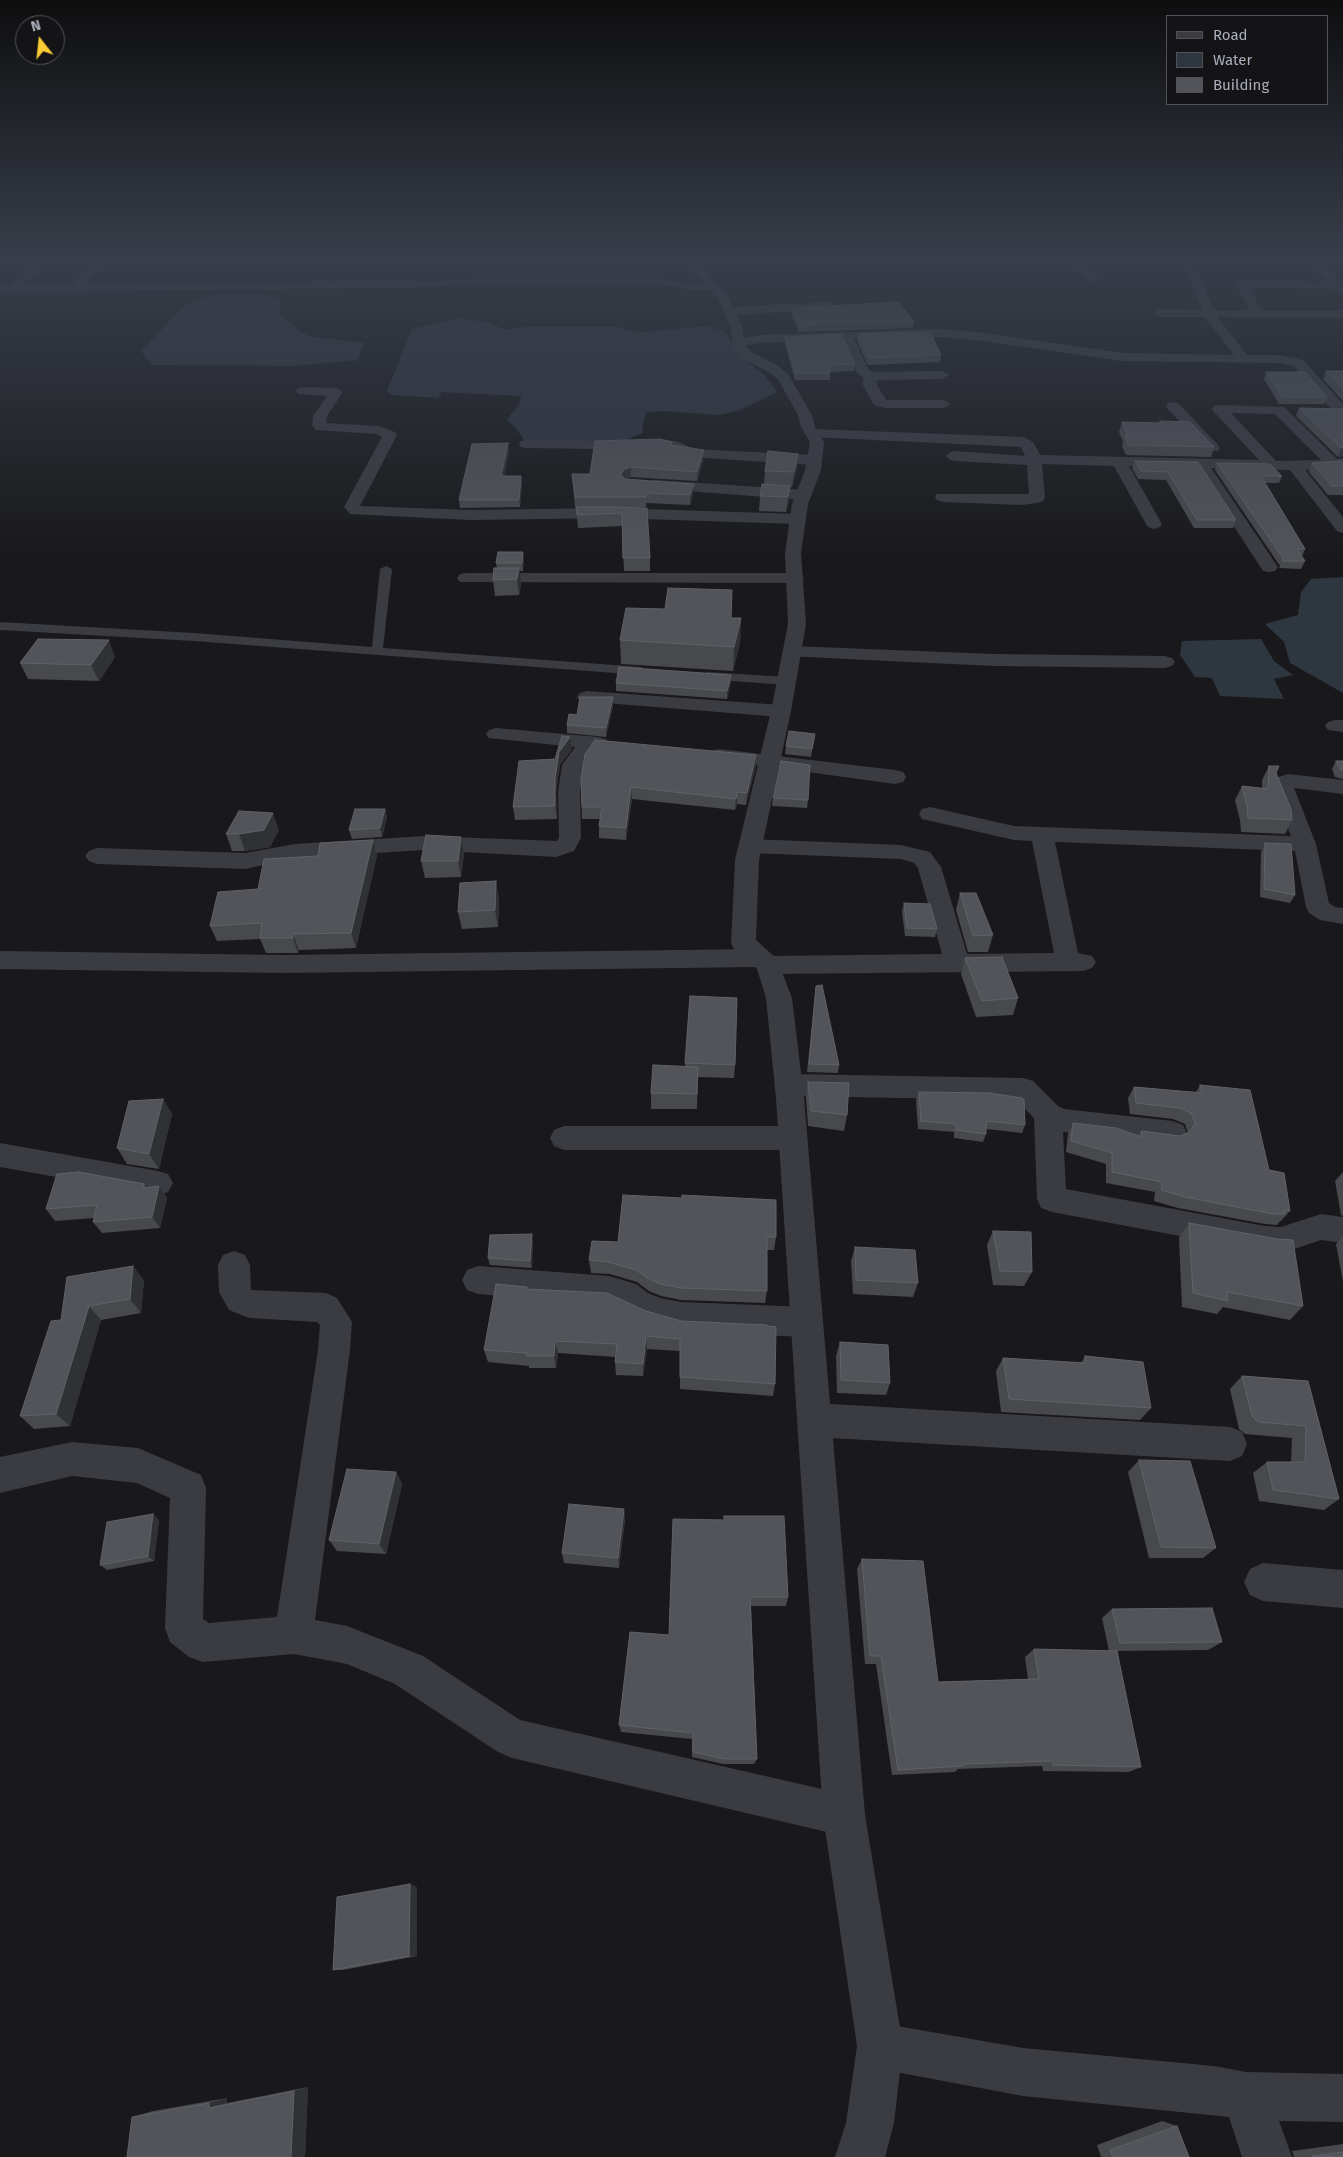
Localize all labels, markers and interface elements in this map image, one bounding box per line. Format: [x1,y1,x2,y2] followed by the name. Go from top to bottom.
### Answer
[15,15,65,65] north arrow
[1166,15,1328,105] legend
[29,17,43,36] text: N
[1213,26,1248,44] text: Road
[1213,51,1252,69] text: Water
[1213,76,1269,94] text: Building

